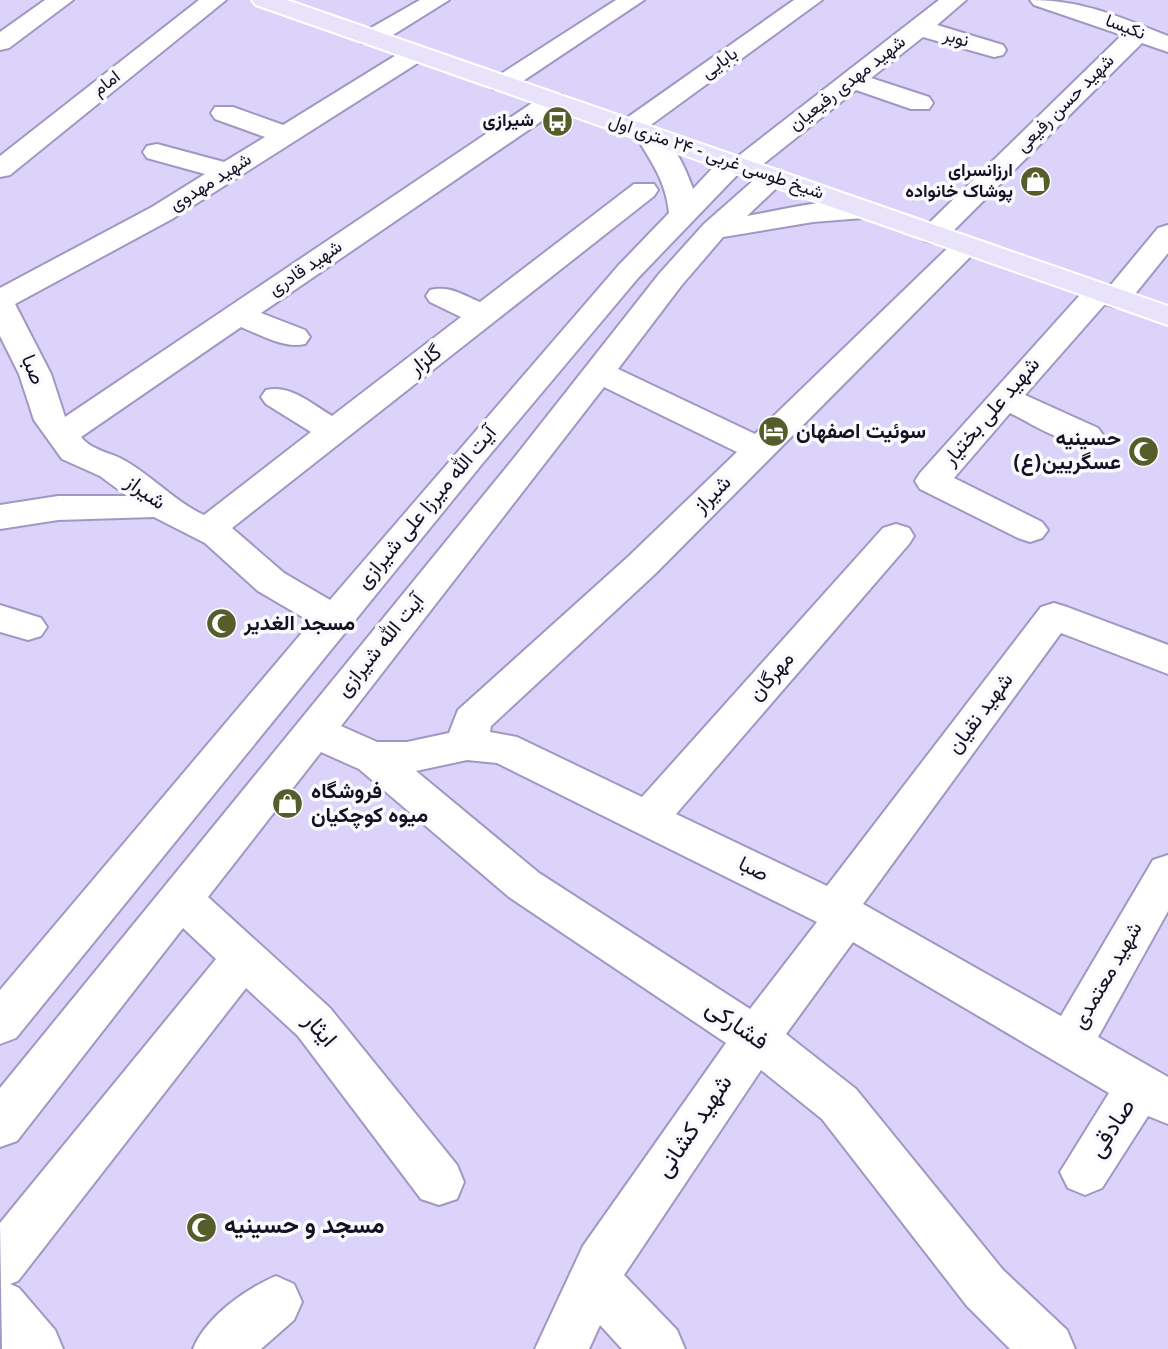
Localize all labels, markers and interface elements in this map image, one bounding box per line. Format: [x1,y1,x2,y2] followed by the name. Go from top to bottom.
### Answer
[1102,10,1148,46] street label: نکیسا
[940,24,971,54] street label: نوبر
[785,31,911,137] street label: شهید مهدی رفیعیان
[697,43,743,85] street label: بابایی
[1012,50,1120,158] street label: شهید حسن رفیعی
[88,66,126,102] street label: امام
[540,104,574,138] bus stop icon: شیرازی
[482,110,534,133] place label: شیرازی
[605,110,827,206] street label: شیخ طوسی غربی - ۲۴ متری اول
[166,149,256,217] street label: شهید مهدوی
[905,160,1013,204] place label: ارزانسرای پوشاک خانواده
[1019,164,1053,198] shop icon: ارزانسرای پوشاک خانواده
[265,236,347,302] street label: شهید قادری
[403,340,448,383] street label: گلزار
[14,351,50,389] street label: صبا
[937,352,1047,473] street label: شهید علی بختیار
[756,415,790,449] hotel icon: سوئیت اصفهان
[350,419,505,595] street label: آیت الله میرزا علی شیرازی
[796,419,926,446] place label: سوئیت اصفهان
[1013,426,1121,477] place label: حسینیه عسگریین(ع)
[1127,434,1161,468] mosque icon: حسینیه عسگریین(ع)
[119,469,171,517] street label: شیراز
[687,470,738,521] street label: شیراز
[330,586,432,703] street label: آیت الله شیرازی
[204,607,238,641] mosque icon: مسجد الغدیر
[243,611,355,638] place label: مسجد الغدیر
[743,647,801,707] street label: مهرگان
[942,668,1020,760] street label: شهید نقیان
[311,779,428,830] place label: فروشگاه میوه کوچکیان
[271,787,305,821] shop icon: فروشگاه میوه کوچکیان
[733,851,773,889] street label: صبا
[1066,917,1150,1035] street label: شهید معتمدی
[699,994,773,1058] street label: فشارکی
[295,1007,342,1055] street label: ایثار
[650,1070,740,1184] street label: شهید کشانی
[1083,1094,1143,1164] street label: صادقی
[184,1210,218,1244] mosque icon: مسجد و حسینیه
[224,1212,385,1242] place label: مسجد و حسینیه

